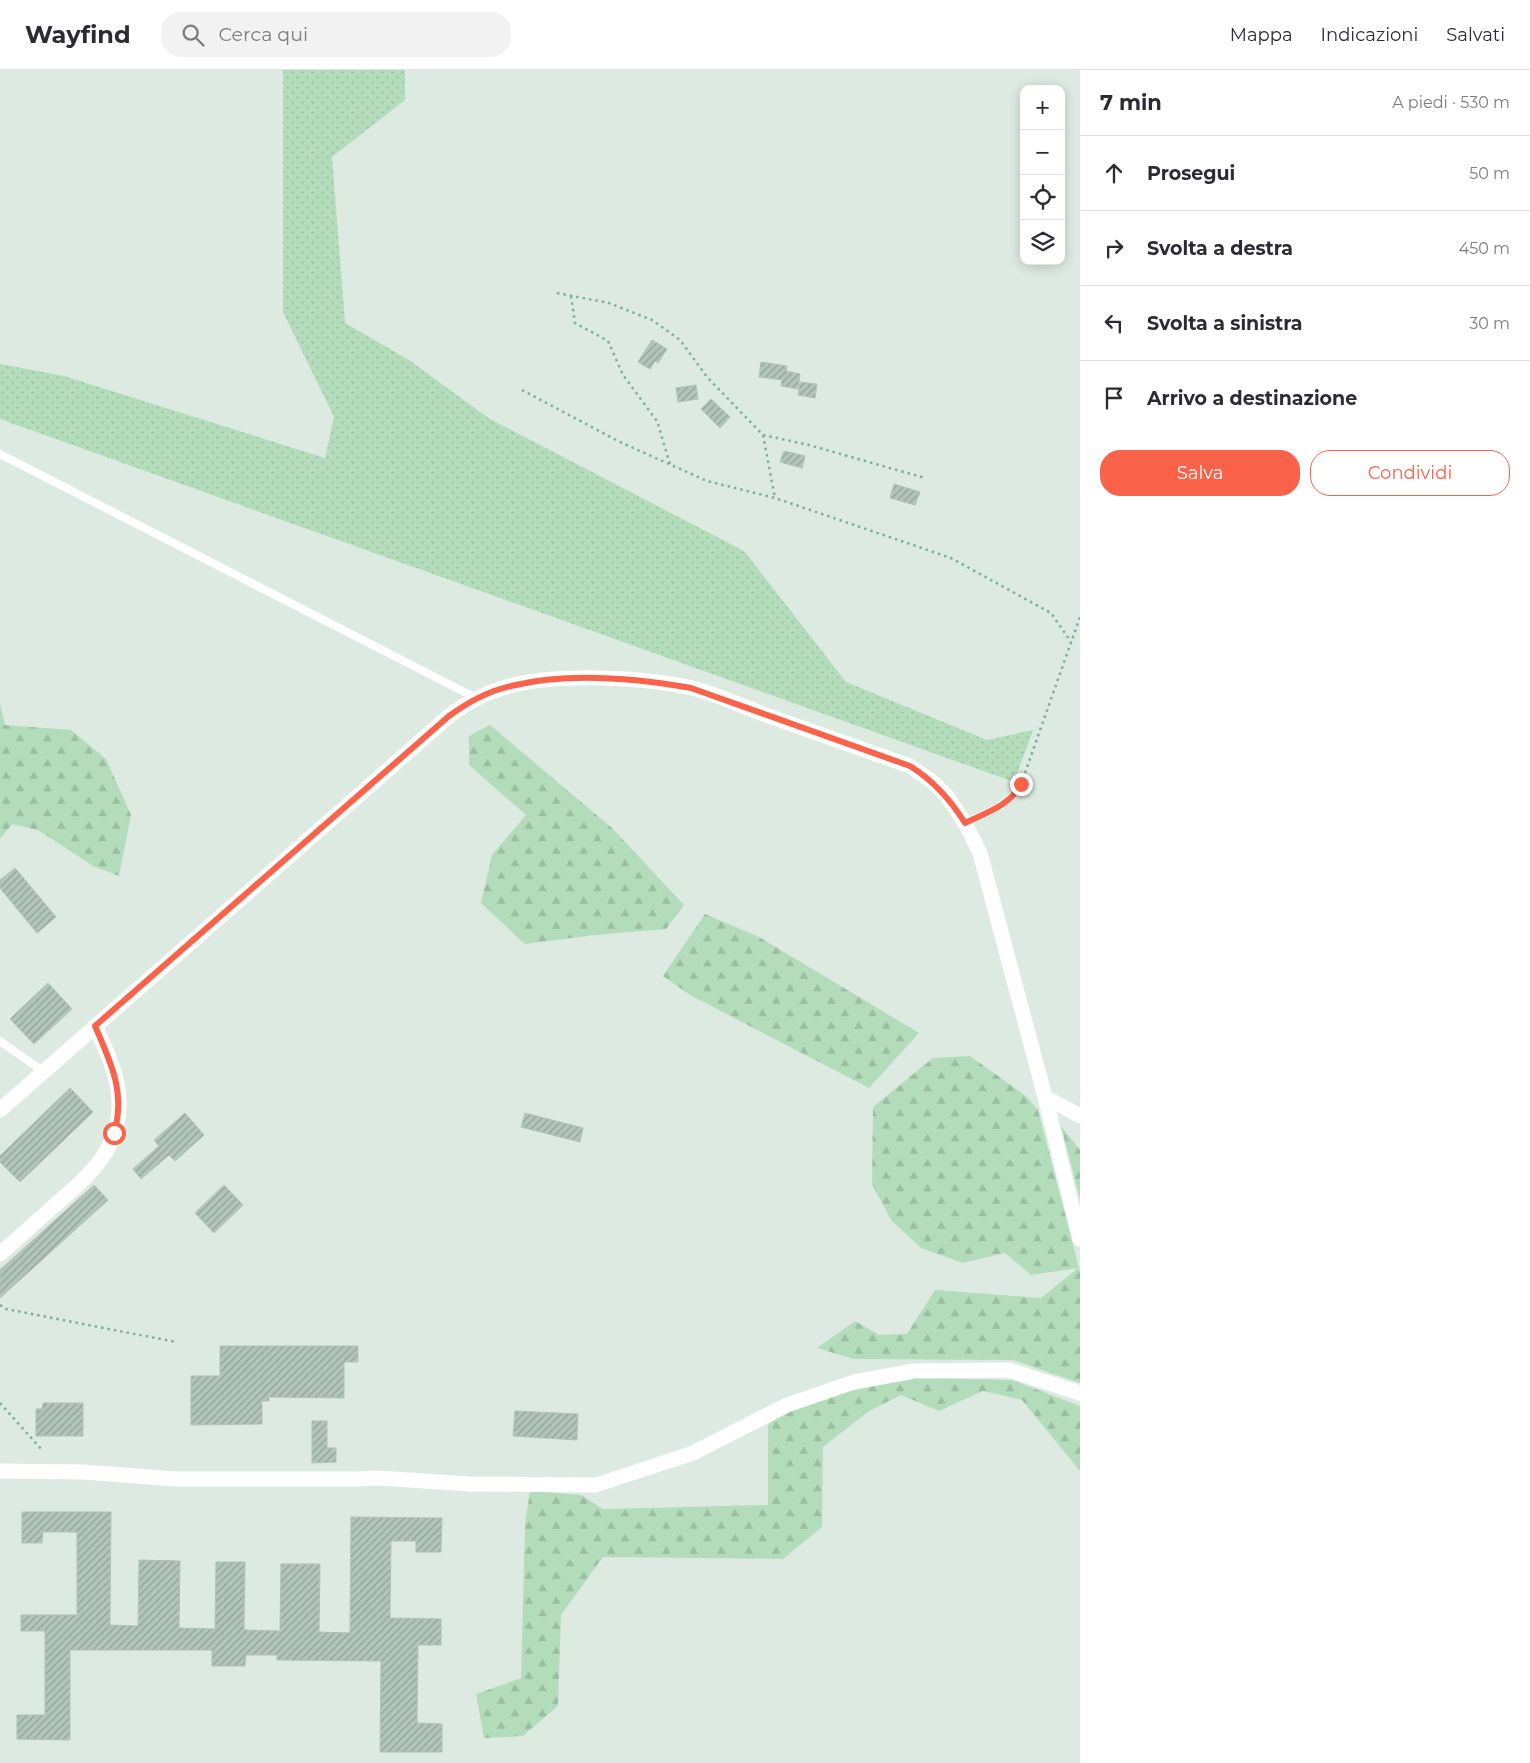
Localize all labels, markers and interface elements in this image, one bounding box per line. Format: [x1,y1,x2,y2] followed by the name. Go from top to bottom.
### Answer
[161,12,511,57] search box
[25,20,131,49] text: Wayfind
[179,21,207,49] icon: search
[219,23,308,46] text: Cerca qui
[1230,24,1293,46] text: Mappa
[1321,24,1418,46] text: Indicazioni
[1446,24,1505,46] text: Salvati
[1020,85,1065,265] map controls
[1020,85,1065,130] button: +
[1100,90,1162,115] text: 7 min
[1392,93,1510,112] text: A piedi · 530 m
[1020,130,1065,175] button: −
[1100,159,1128,187] icon: ahead
[1147,162,1235,185] text: Prosegui
[1469,164,1510,183] text: 50 m
[1020,175,1065,220] button: locate
[1020,220,1065,265] button: layers
[1100,234,1128,262] icon: right
[1147,237,1293,260] text: Svolta a destra
[1459,239,1510,258] text: 450 m
[1100,309,1128,337] icon: left
[1147,312,1302,335] text: Svolta a sinistra
[1469,314,1510,333] text: 30 m
[1100,384,1128,412] icon: arrive
[1147,387,1357,410] text: Arrivo a destinazione
[1100,450,1300,496] button: Salva
[1310,450,1510,496] button: Condividi
[1010,773,1033,796] route end
[103,1122,126,1145] route start

